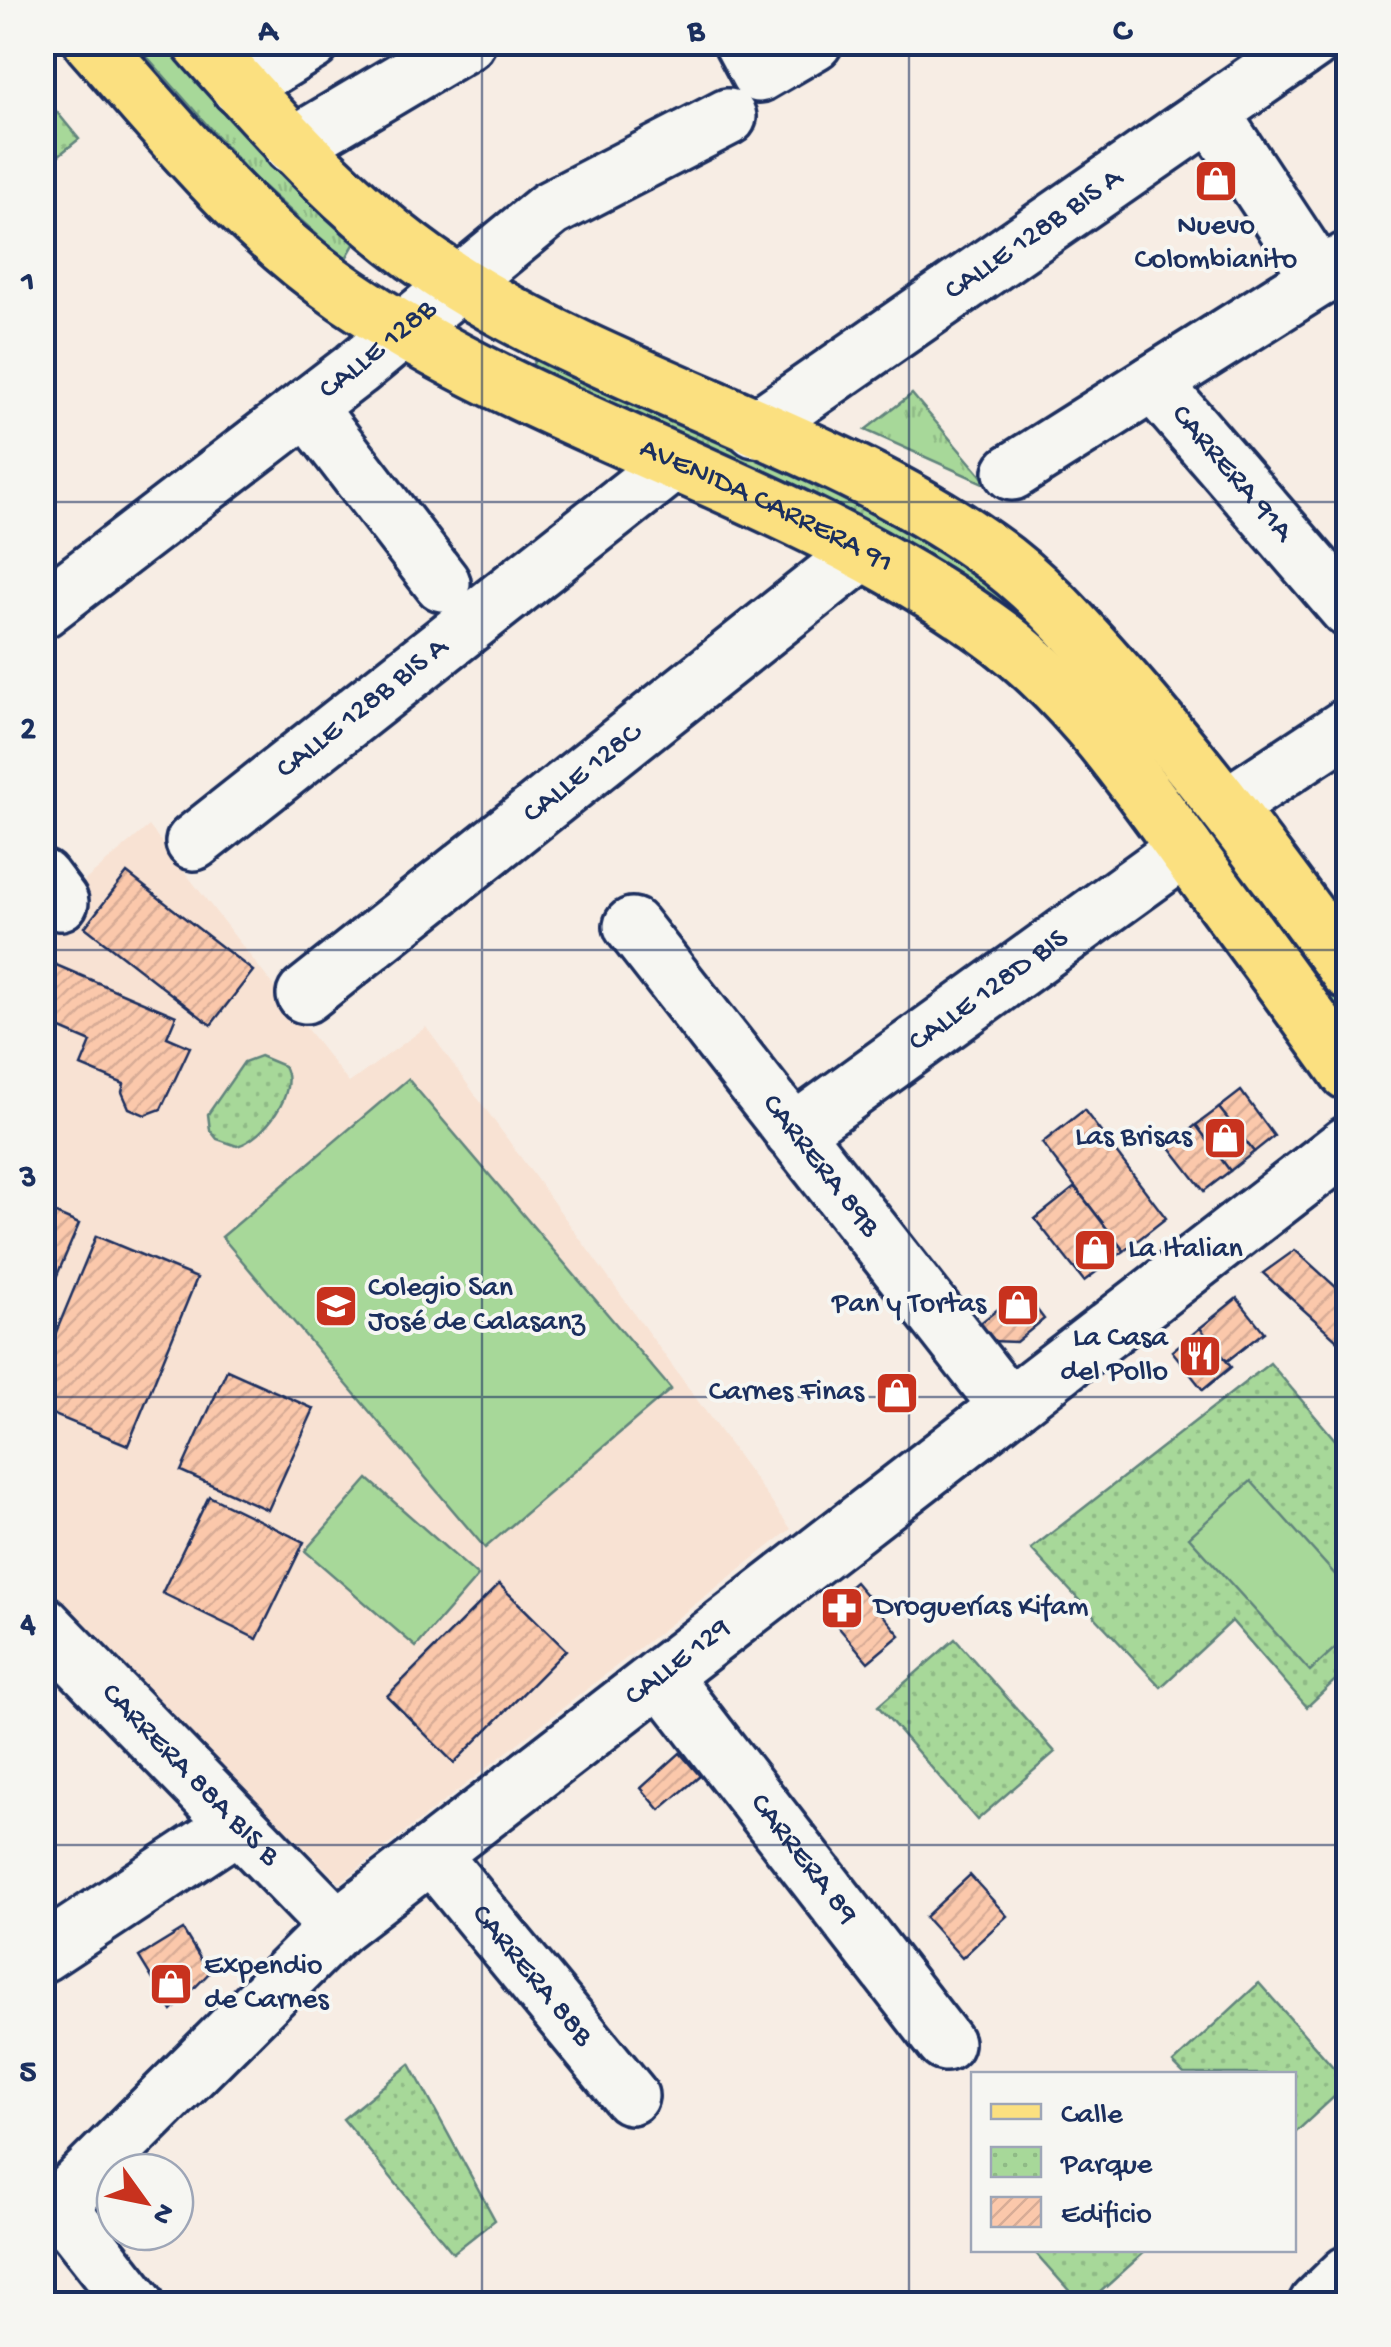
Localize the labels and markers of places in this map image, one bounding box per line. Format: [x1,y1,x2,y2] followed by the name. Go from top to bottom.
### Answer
[1193,158,1239,204] shop icon: Nuevo Colombianito
[1135,210,1297,279] place label: Nuevo Colombianito
[1202,1115,1248,1161] shop icon: Las Brisas
[1075,1121,1193,1156] place label: Las Brisas
[1072,1227,1118,1273] shop icon: La Italian
[1128,1233,1243,1268] place label: La Italian
[368,1272,585,1341] place label: Colegio San José de Calasanz
[995,1282,1041,1328] shop icon: Pan y Tortas
[313,1283,359,1329] school or university icon: Colegio San José de Calasanz
[831,1288,987,1323] place label: Pan y Tortas
[1060,1322,1169,1391] place label: La Casa del Pollo
[1177,1333,1223,1379] restaurant icon: La Casa del Pollo
[874,1370,920,1416] shop icon: Carnes Finas
[709,1376,865,1411] place label: Carnes Finas
[819,1585,865,1631] pharmacy icon: Droguerías Kifam
[872,1591,1088,1626] place label: Droguerías Kifam
[204,1950,329,2019] place label: Expendio de Carnes
[148,1961,194,2007] shop icon: Expendio de Carnes

